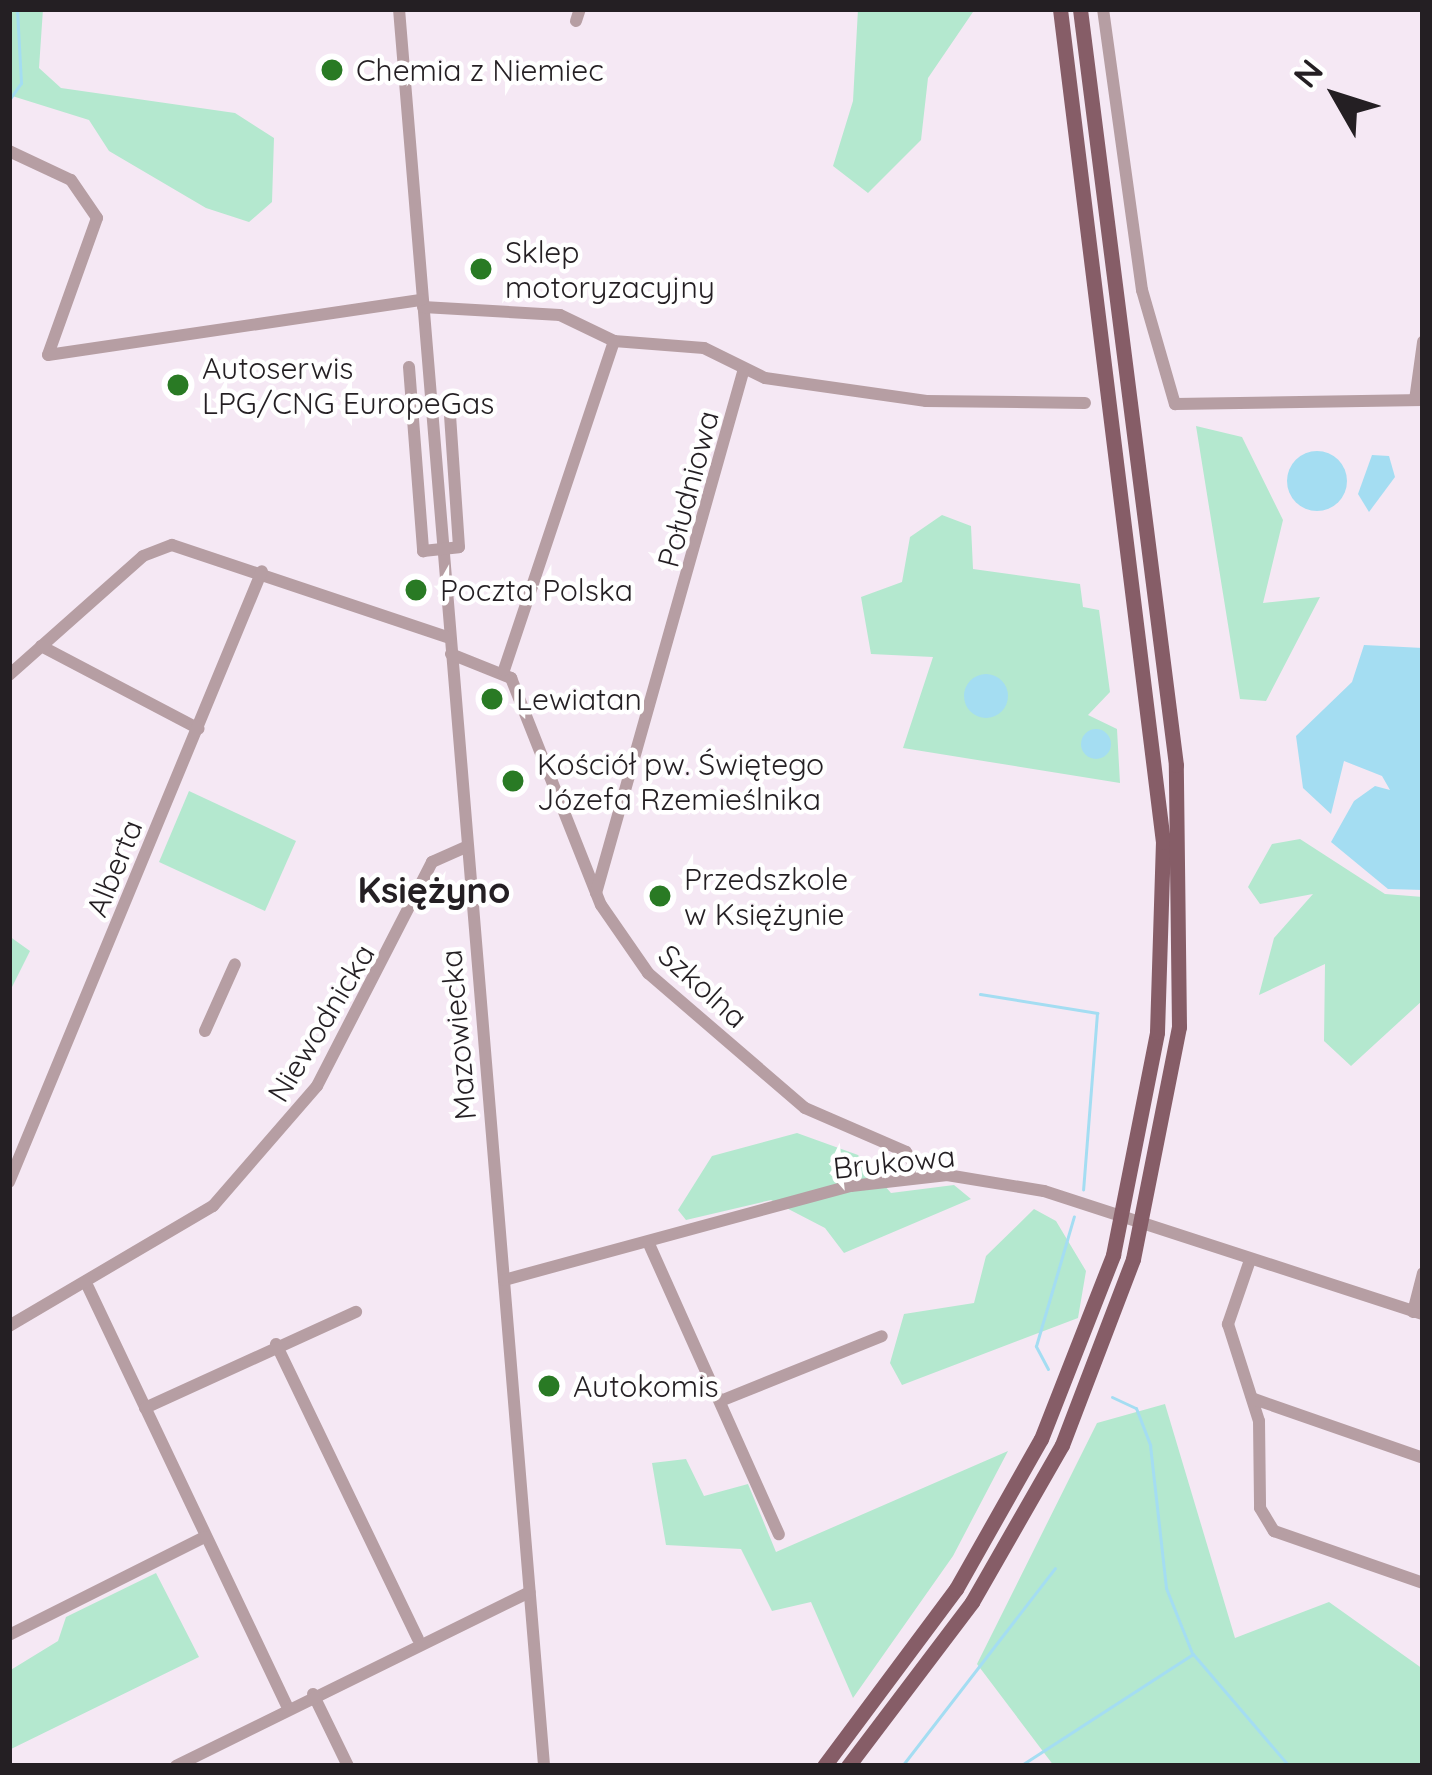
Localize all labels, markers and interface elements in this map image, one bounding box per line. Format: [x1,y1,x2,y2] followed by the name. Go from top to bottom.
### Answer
[1276,36,1396,156] north arrow
[1284,51,1331,95] text: N
[356,52,604,88] place label: Chemia z Niemiec
[319,57,345,83] marker: Chemia z Niemiec
[505,234,715,304] place label: Sklep motoryzacyjny
[468,256,494,282] marker: Sklep motoryzacyjny
[202,350,494,421] place label: Autoserwis LPG/CNG EuropeGas
[165,372,191,398] marker: Autoserwis LPG/CNG EuropeGas
[650,407,726,571] street label: Południowa
[440,572,633,608] place label: Poczta Polska
[403,577,429,603] marker: Poczta Polska
[516,681,642,717] place label: Lewiatan
[479,686,505,712] marker: Lewiatan
[537,746,824,816] place label: Kościół pw. Świętego Józefa Rzemieślnika
[500,768,526,794] marker: Kościół pw. Świętego Józefa Rzemieślnika
[78,814,150,922] street label: Alberta
[684,861,848,932] place label: Przedszkole w Księżynie
[358,868,510,912] district label: Księżyno
[647,883,673,909] marker: Przedszkole w Księżynie
[651,937,755,1035] street label: Szkolna
[260,938,382,1108] street label: Niewodnicka
[433,948,483,1122] street label: Mazowiecka
[831,1138,957,1186] street label: Brukowa
[573,1368,719,1404] place label: Autokomis
[536,1373,562,1399] marker: Autokomis

